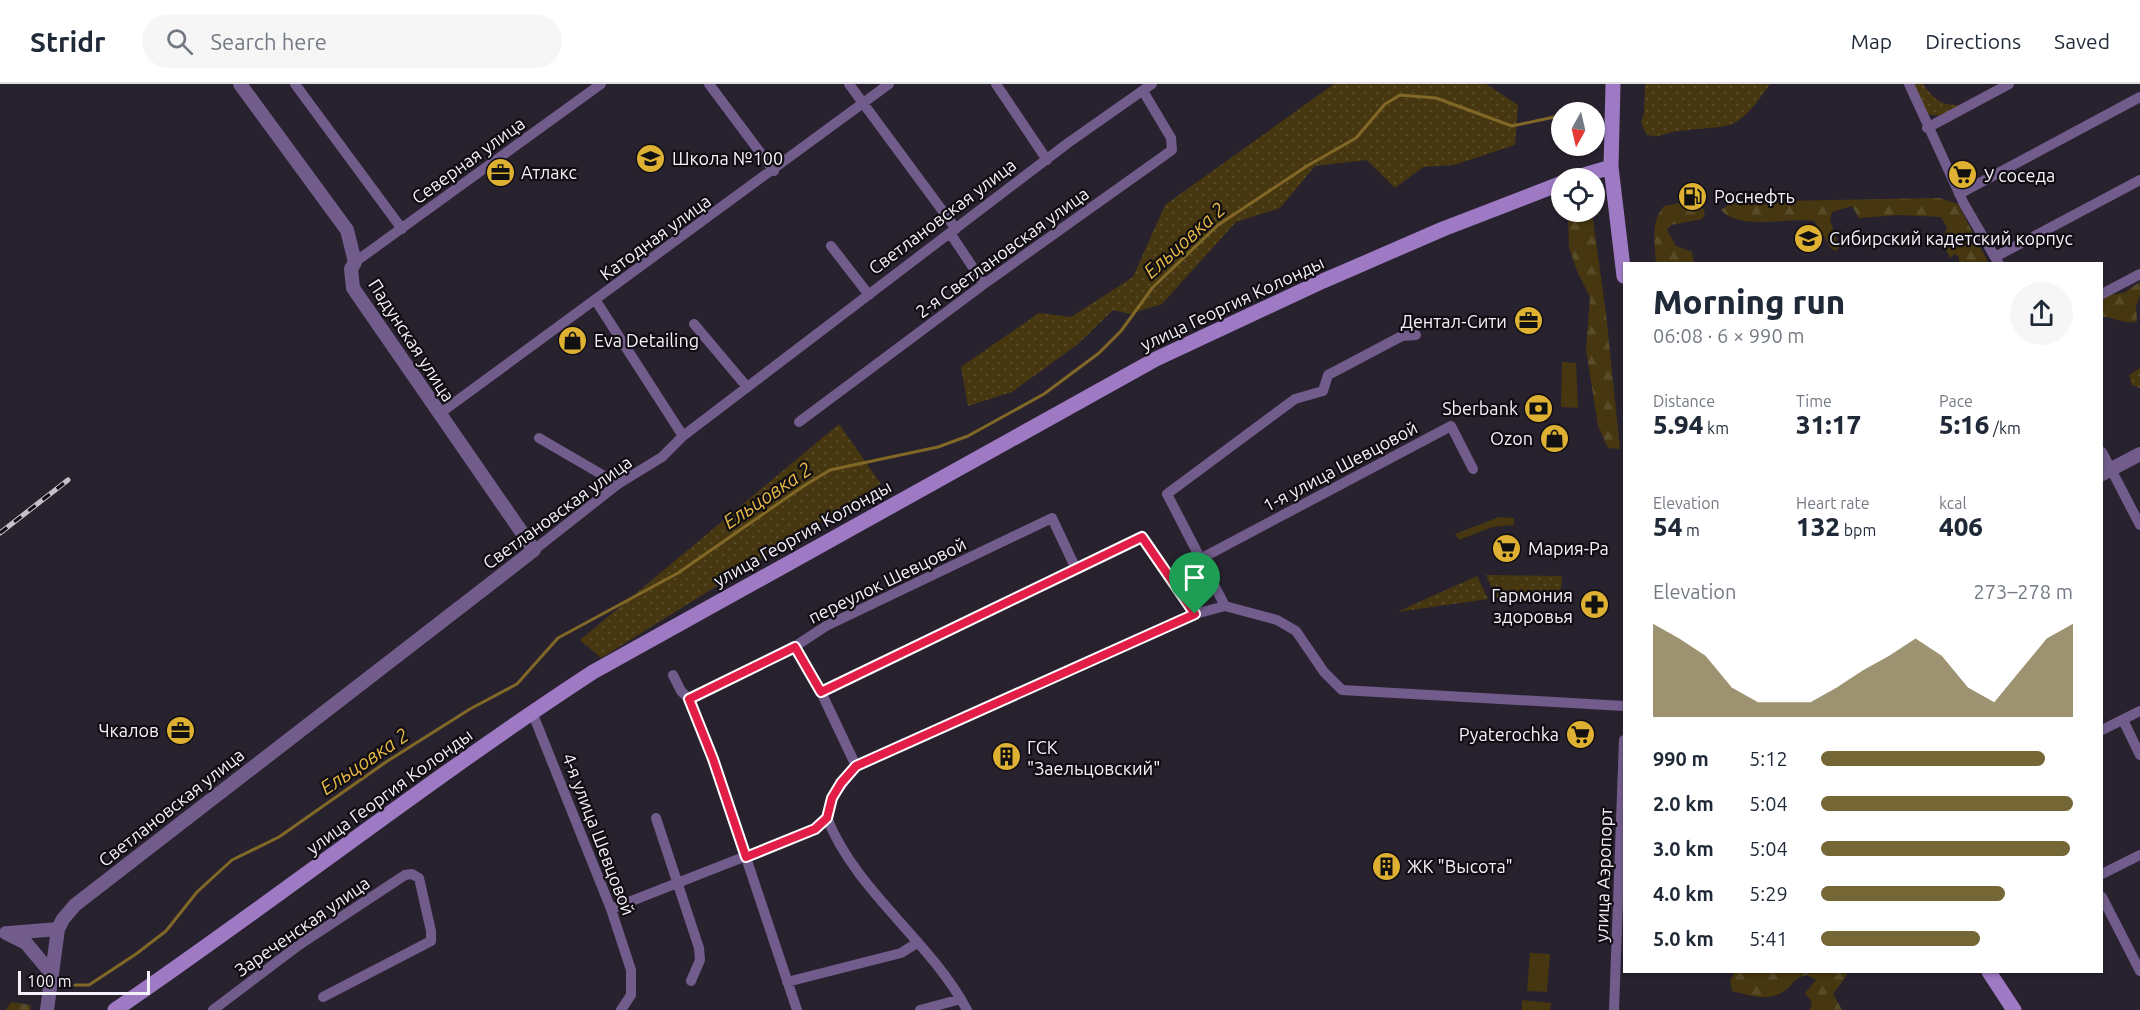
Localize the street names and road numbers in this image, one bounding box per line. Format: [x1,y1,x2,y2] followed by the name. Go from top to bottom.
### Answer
[408,112,528,208] street label: Северная улица
[864,154,1020,278] street label: Светлановская улица
[912,183,1092,321] street label: 2-я Светлановская улица
[596,190,714,284] street label: Катодная улица
[1137,252,1327,354] street label: улица Георгия Колонды
[365,275,459,405] street label: Падунская улица
[1259,417,1421,515] street label: 1-я улица Шевцовой
[479,451,635,573] street label: Светлановская улица
[710,476,894,590] street label: улица Георгия Колонды
[805,533,969,627] street label: переулок Шевцовой
[302,724,476,858] street label: улица Георгия Колонды
[94,744,248,870] street label: Светлановская улица
[559,750,639,918] street label: 4-я улица Шевцовой
[1591,807,1615,943] street label: улица Аэропорт
[231,872,373,980] street label: Зареченская улица

